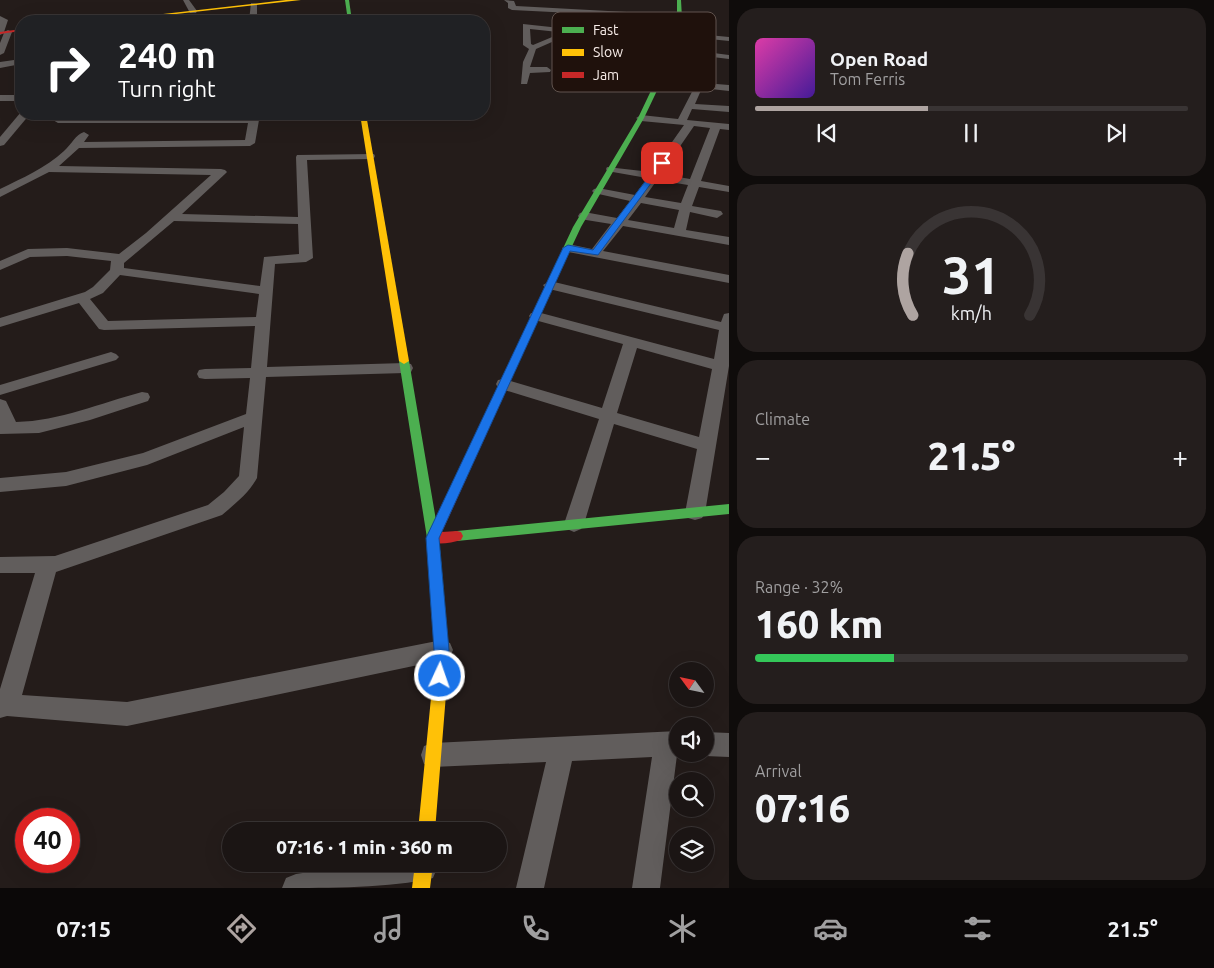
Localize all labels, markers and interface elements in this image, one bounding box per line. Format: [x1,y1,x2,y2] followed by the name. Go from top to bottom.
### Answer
[552,12,716,92] legend
[593,22,619,38] text: Fast
[35,35,100,100] icon: right
[118,35,216,75] text: 240 m
[593,44,623,60] text: Slow
[830,48,928,70] text: Open Road
[593,67,619,83] text: Jam
[830,70,905,88] text: Tom Ferris
[118,76,216,101] text: Turn right
[813,119,841,147] icon: previous
[957,119,985,147] icon: pause
[1102,119,1130,147] icon: next
[641,142,683,184] pin
[648,149,676,177] icon: arrive
[942,246,1001,304] text: 31
[951,303,992,323] text: km/h
[755,410,810,428] text: Climate
[928,435,1015,477] text: 21.5°
[755,441,771,472] text: −
[1172,441,1188,472] text: +
[755,578,843,596] text: Range · 32%
[755,603,883,645] text: 160 km
[413,649,465,701] position arrow
[669,662,714,708] north arrow
[669,662,714,872] map controls
[669,717,714,762] button: sound
[755,762,802,780] text: Arrival
[669,772,714,817] button: search
[755,787,850,829] text: 07:16
[15,808,80,873] speed limit sign: 40
[669,827,714,872] button: layers
[276,836,453,858] text: 07:16 · 1 min · 360 m
[224,911,259,946] icon: directions
[371,911,406,946] icon: music
[518,911,553,946] icon: phone
[665,911,700,946] icon: climate
[813,911,848,946] icon: car
[960,911,995,946] icon: filters
[56,916,111,941] text: 07:15
[1107,916,1158,941] text: 21.5°

